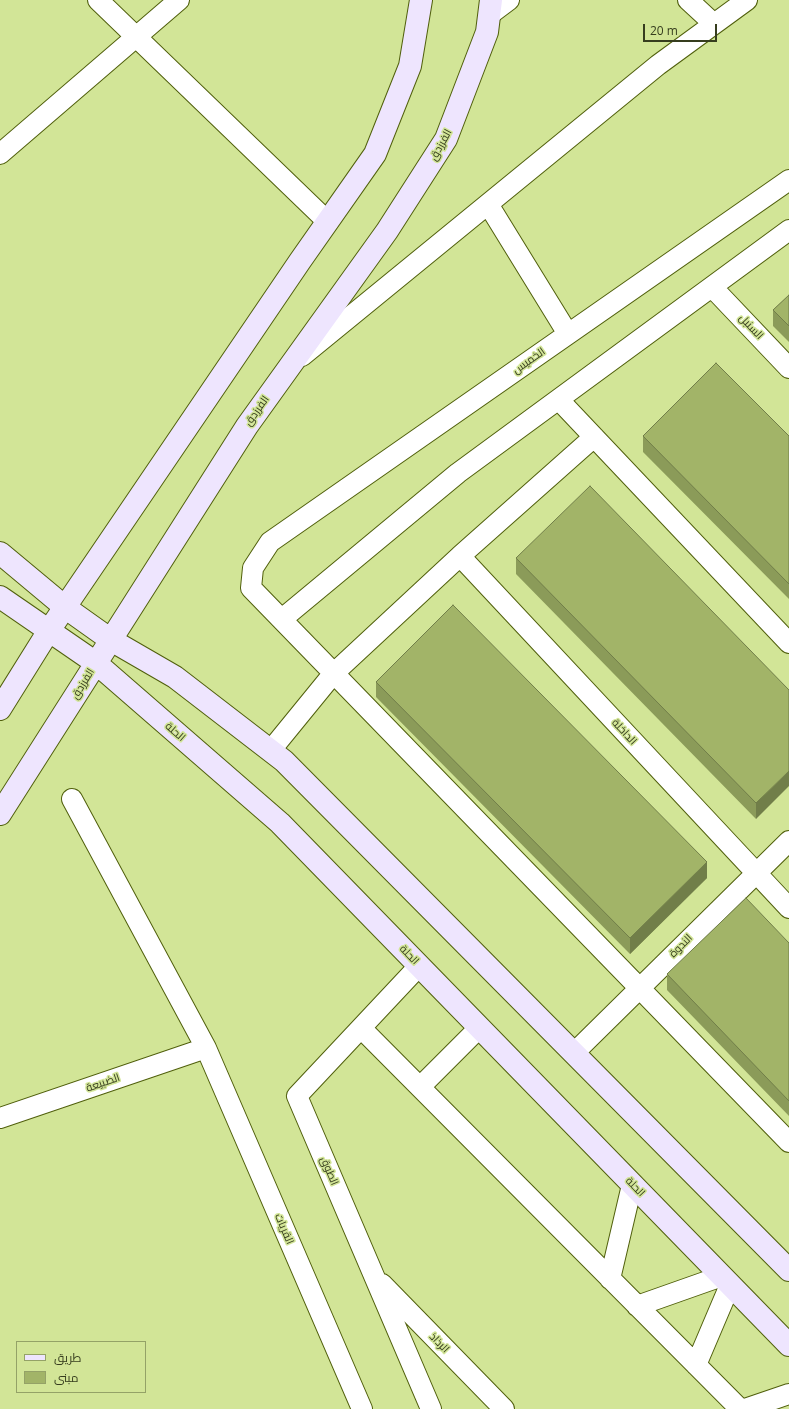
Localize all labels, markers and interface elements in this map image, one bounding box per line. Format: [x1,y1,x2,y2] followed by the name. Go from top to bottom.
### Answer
[645,16,719,42] scale bar
[650,22,678,39] text: 20 m
[427,127,455,163] street label: الفرزدق
[736,312,766,342] street label: السنبل
[510,345,548,377] street label: الخميس
[242,393,272,429] street label: الفرزدق
[68,666,98,702] street label: الفرزدق
[609,716,639,748] street label: الداخلة
[162,720,188,744] street label: الحلة
[667,932,695,960] street label: الندوة
[396,942,422,968] street label: الحلة
[84,1071,122,1095] street label: الضبيعة
[317,1155,341,1187] street label: الطوق
[622,1174,648,1200] street label: الحلة
[272,1212,296,1246] street label: القريات
[426,1330,452,1356] street label: الرذاذ
[16,1341,146,1393] legend
[54,1349,81,1366] text: طريق
[54,1369,79,1386] text: مبنى

